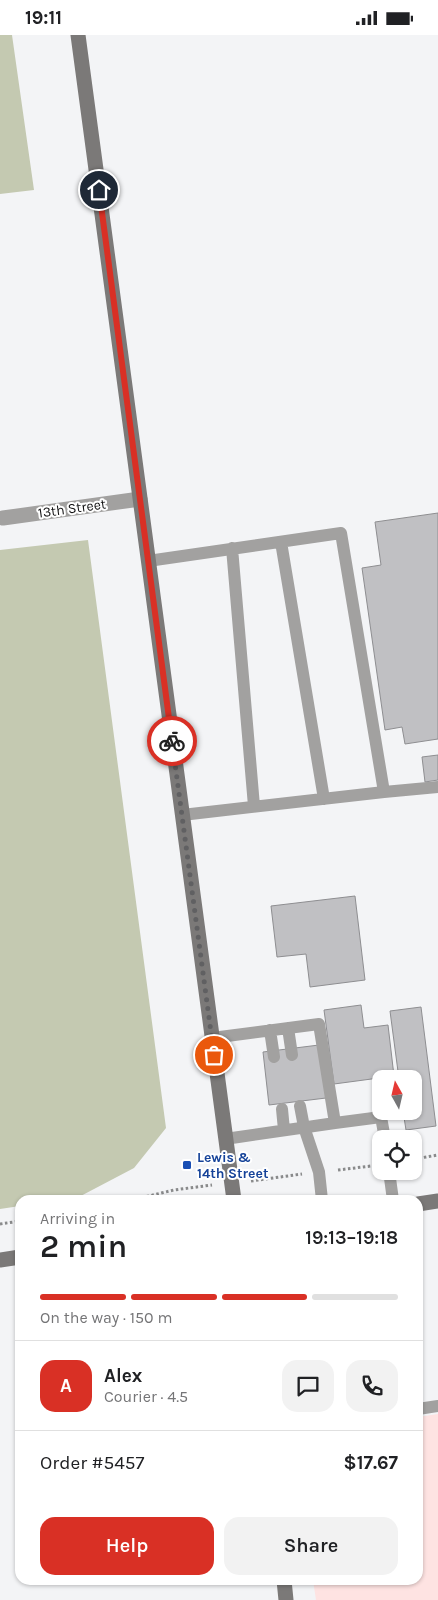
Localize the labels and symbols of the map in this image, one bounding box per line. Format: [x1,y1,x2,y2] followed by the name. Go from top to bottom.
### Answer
[78,169,120,211] pin
[37,495,107,522] street label: 13th Street
[147,716,197,766] courier
[193,1034,235,1076] pin
[372,1070,422,1120] north arrow
[197,1149,269,1182] place label: Lewis & 14th Street
[181,1159,193,1171] marker: Lewis & 14th Street

